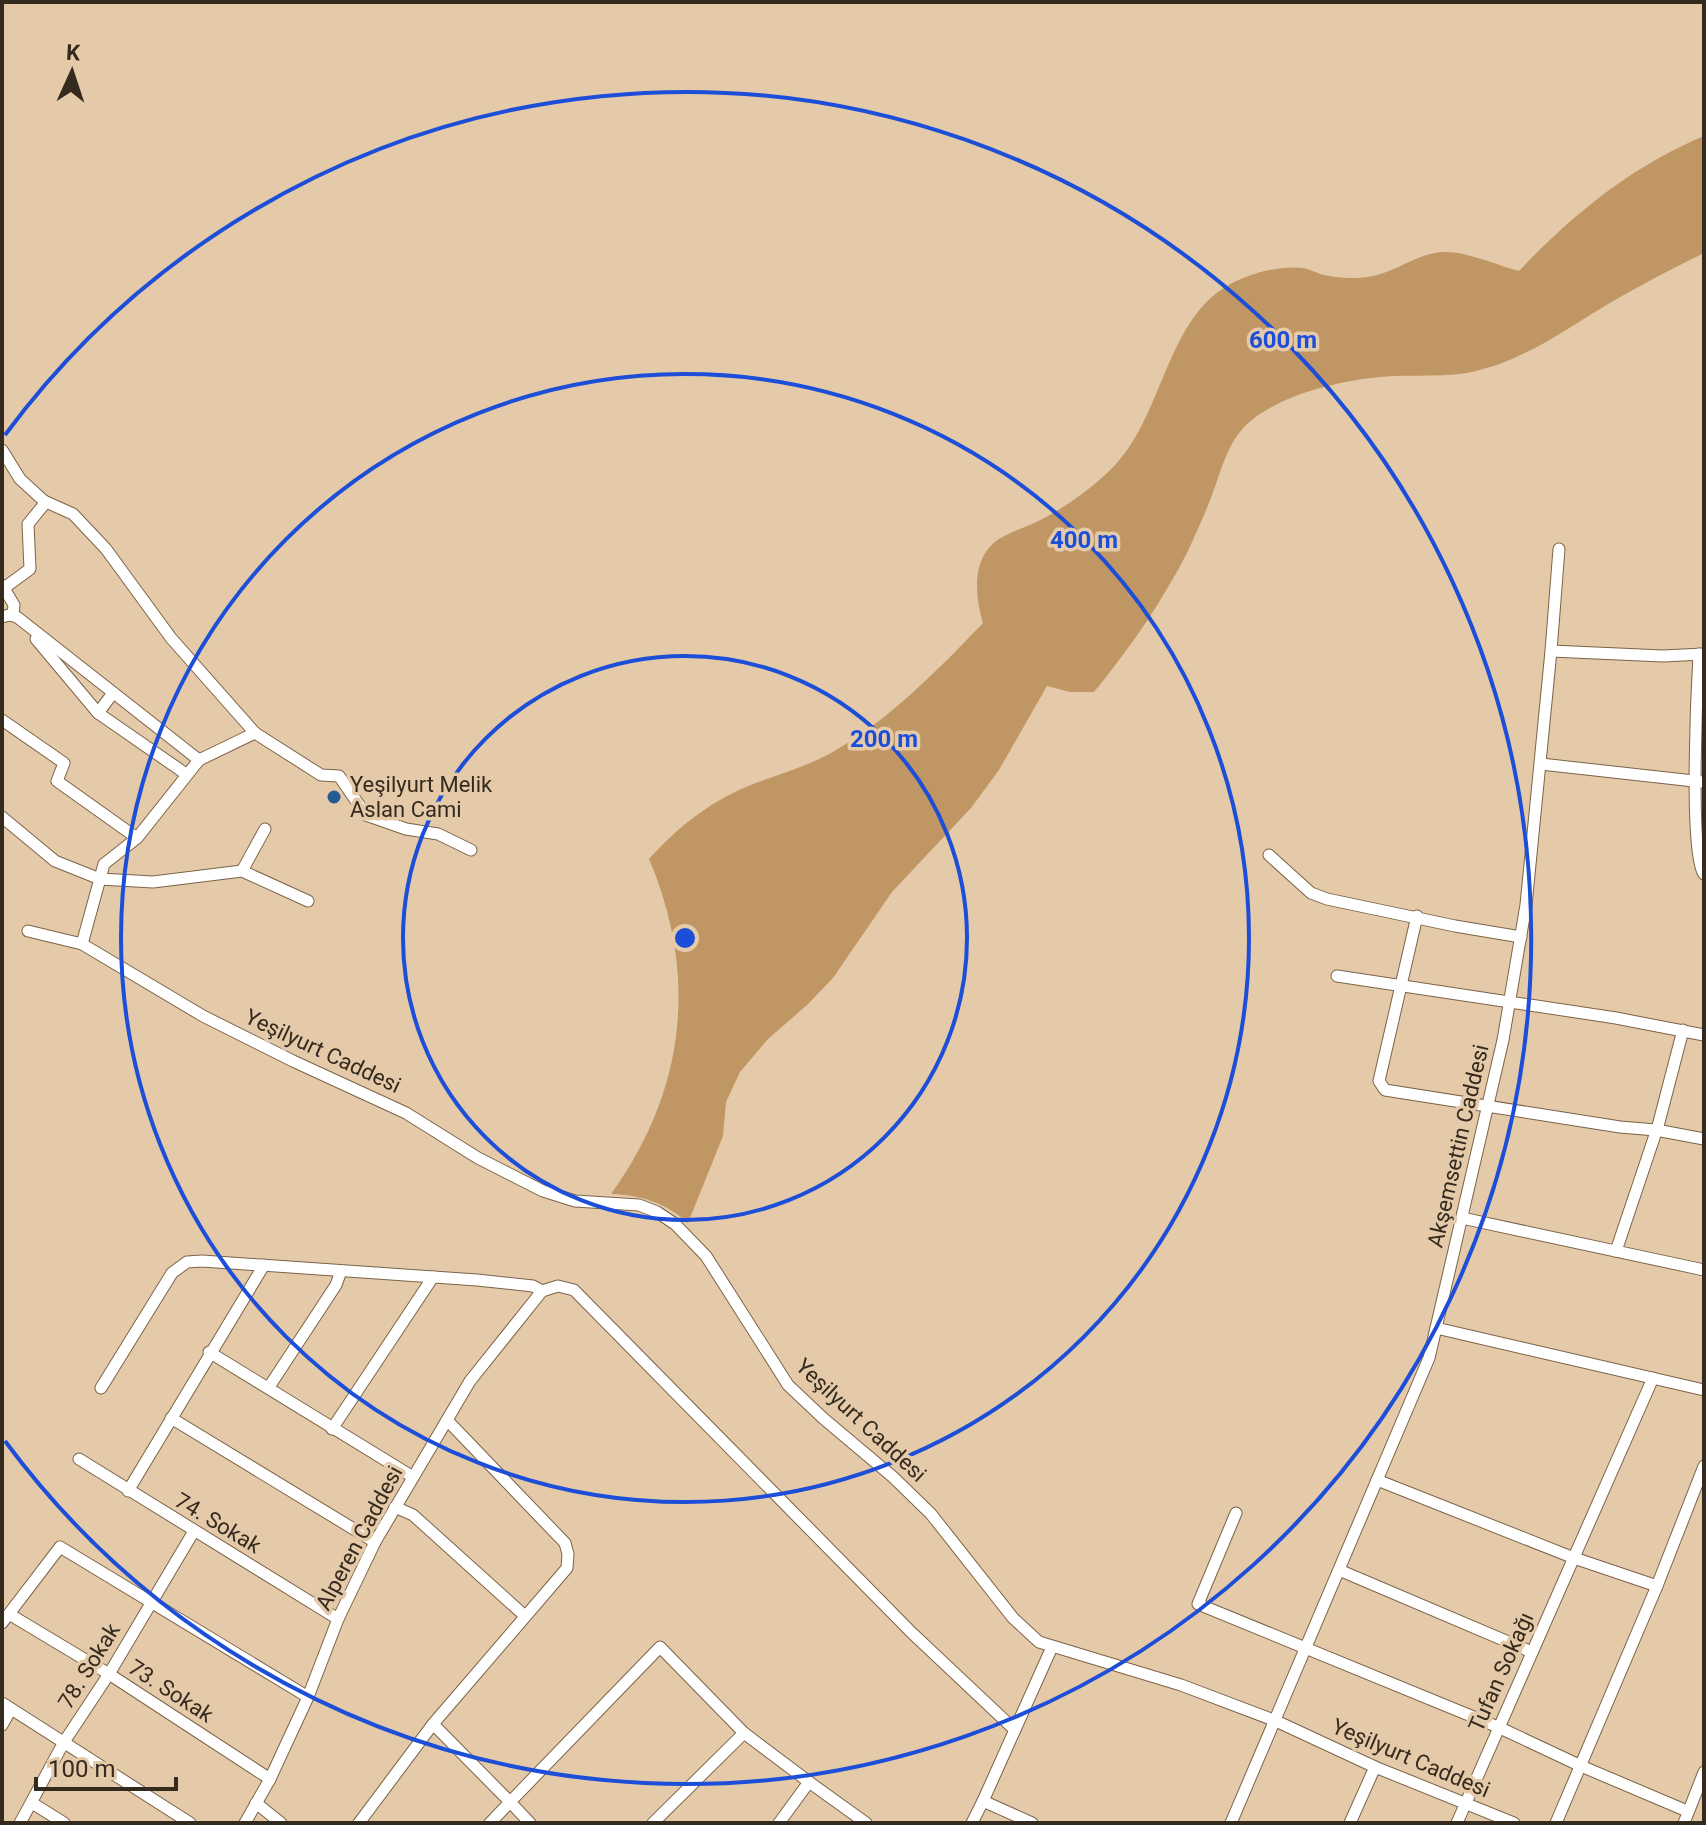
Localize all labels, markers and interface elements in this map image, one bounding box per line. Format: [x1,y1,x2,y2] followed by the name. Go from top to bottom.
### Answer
[32,32,112,112] north arrow
[65,40,82,65] text: K
[1249,326,1317,354] text: 600 m
[1050,526,1118,554] text: 400 m
[850,725,918,753] text: 200 m
[350,772,493,822] place label: Yeşilyurt Melik Aslan Cami
[325,788,343,806] marker: Yeşilyurt Melik Aslan Cami
[671,924,699,952] centre of rings
[241,1004,405,1098] street label: Yeşilyurt Caddesi
[1422,1042,1494,1250] street label: Akşemsettin Caddesi
[791,1353,931,1487] street label: Yeşilyurt Caddesi
[310,1462,408,1614] street label: Alperen Caddesi
[170,1488,266,1559] street label: 74. Sokak
[1464,1608,1538,1736] street label: Tufan Sokağı
[53,1618,125,1713] street label: 78. Sokak
[124,1654,219,1728] street label: 73. Sokak
[1328,1713,1494,1803] street label: Yeşilyurt Caddesi
[36,1741,176,1791] scale bar
[48,1755,115,1783] text: 100 m

